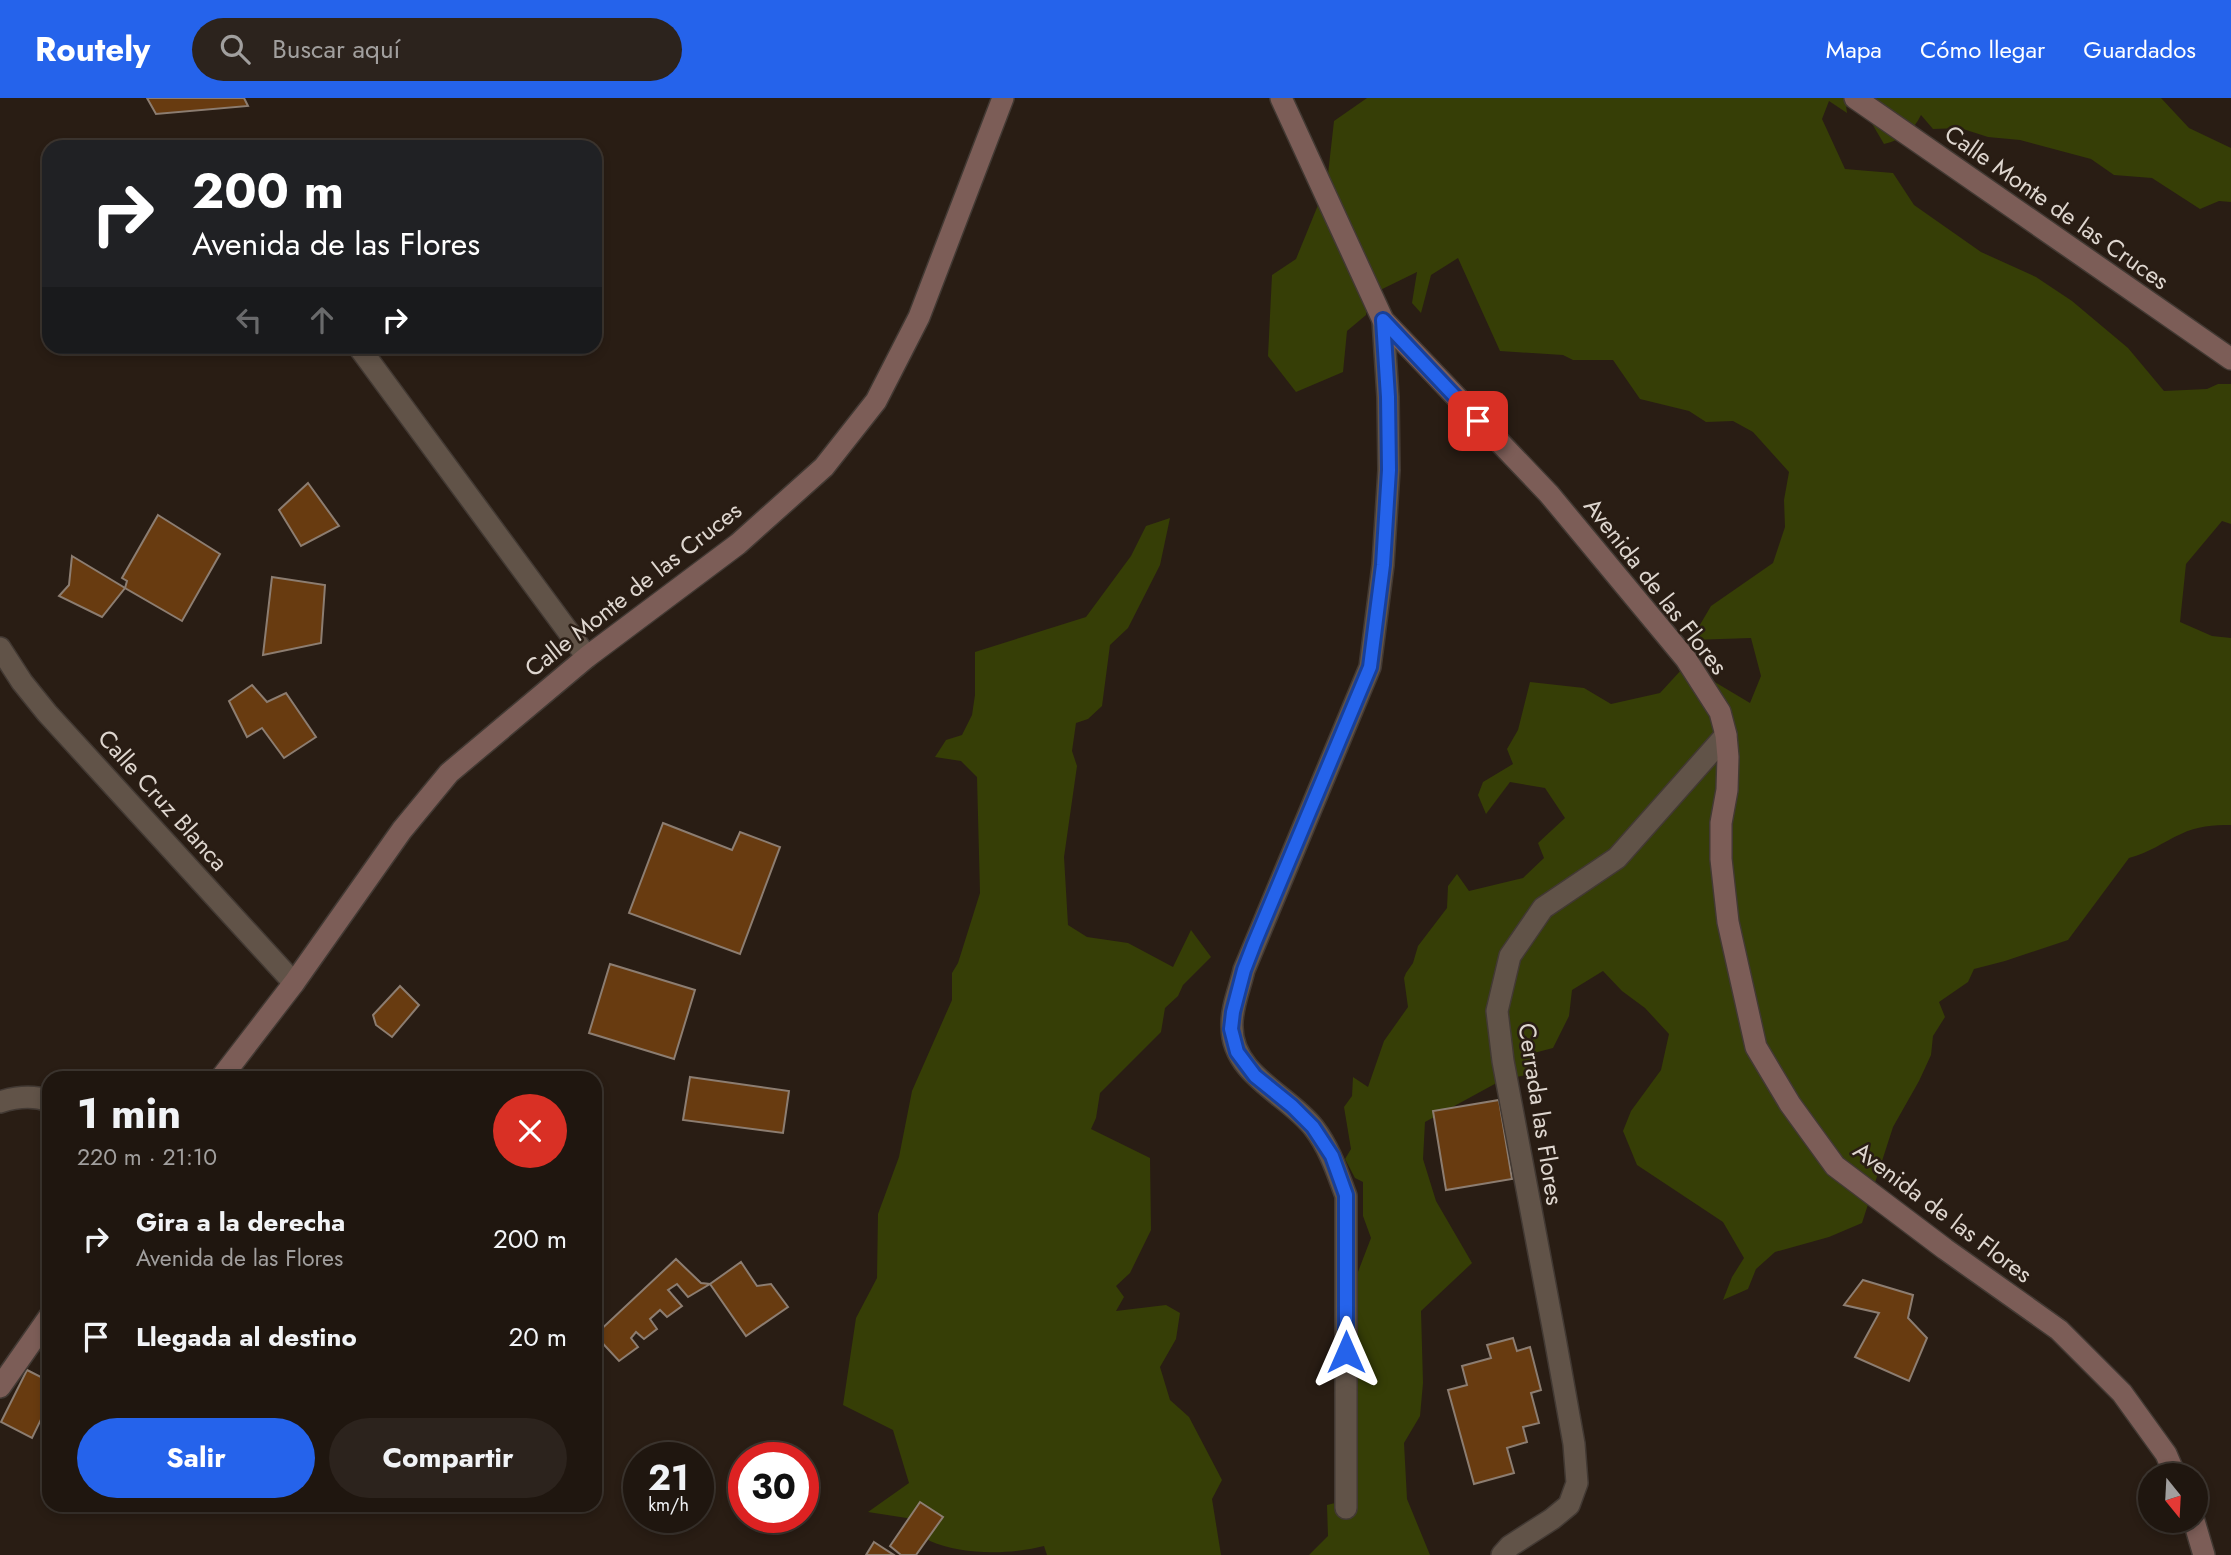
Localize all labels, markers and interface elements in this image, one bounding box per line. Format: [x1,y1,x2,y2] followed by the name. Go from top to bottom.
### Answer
[192,18,682,81] search box
[35,26,150,73] text: Routely
[216,30,254,68] icon: search
[272,30,400,68] text: Buscar aquí
[1826,32,1882,67] text: Mapa
[1920,32,2045,67] text: Cómo llegar
[2083,32,2196,67] text: Guardados
[1938,116,2176,298] street label: Calle Monte de las Cruces
[192,156,344,226] text: 200 m
[77,168,168,259] icon: right
[192,221,480,267] text: Avenida de las Flores
[230,301,268,339] icon: left
[303,301,341,339] icon: ahead
[376,301,414,339] icon: right
[1448,391,1508,451] pin
[1459,402,1497,440] icon: arrive
[1576,490,1736,682] street label: Avenida de las Flores
[517,493,749,685] street label: Calle Monte de las Cruces
[90,721,236,879] street label: Calle Cruz Blanca
[1509,1021,1573,1207] street label: Cerrada las Flores
[77,1083,181,1144] text: 1 min
[493,1094,567,1168] button: close
[1846,1133,2040,1291] street label: Avenida de las Flores
[77,1140,217,1174] text: 220 m · 21:10
[136,1203,345,1241] text: Gira a la derecha
[77,1220,115,1258] icon: right
[493,1220,567,1258] text: 200 m
[136,1241,343,1275] text: Avenida de las Flores
[1309,1315,1383,1389] position arrow
[77,1318,115,1356] icon: arrive
[136,1318,357,1356] text: Llegada al destino
[509,1318,567,1356] text: 20 m
[77,1418,315,1498] button: Salir
[329,1418,567,1498] button: Compartir
[728,1442,819,1533] speed limit sign: 30
[648,1453,689,1503] text: 21
[2138,1463,2208,1533] north arrow
[2138,1463,2208,1533] map controls
[648,1492,689,1518] text: km/h

